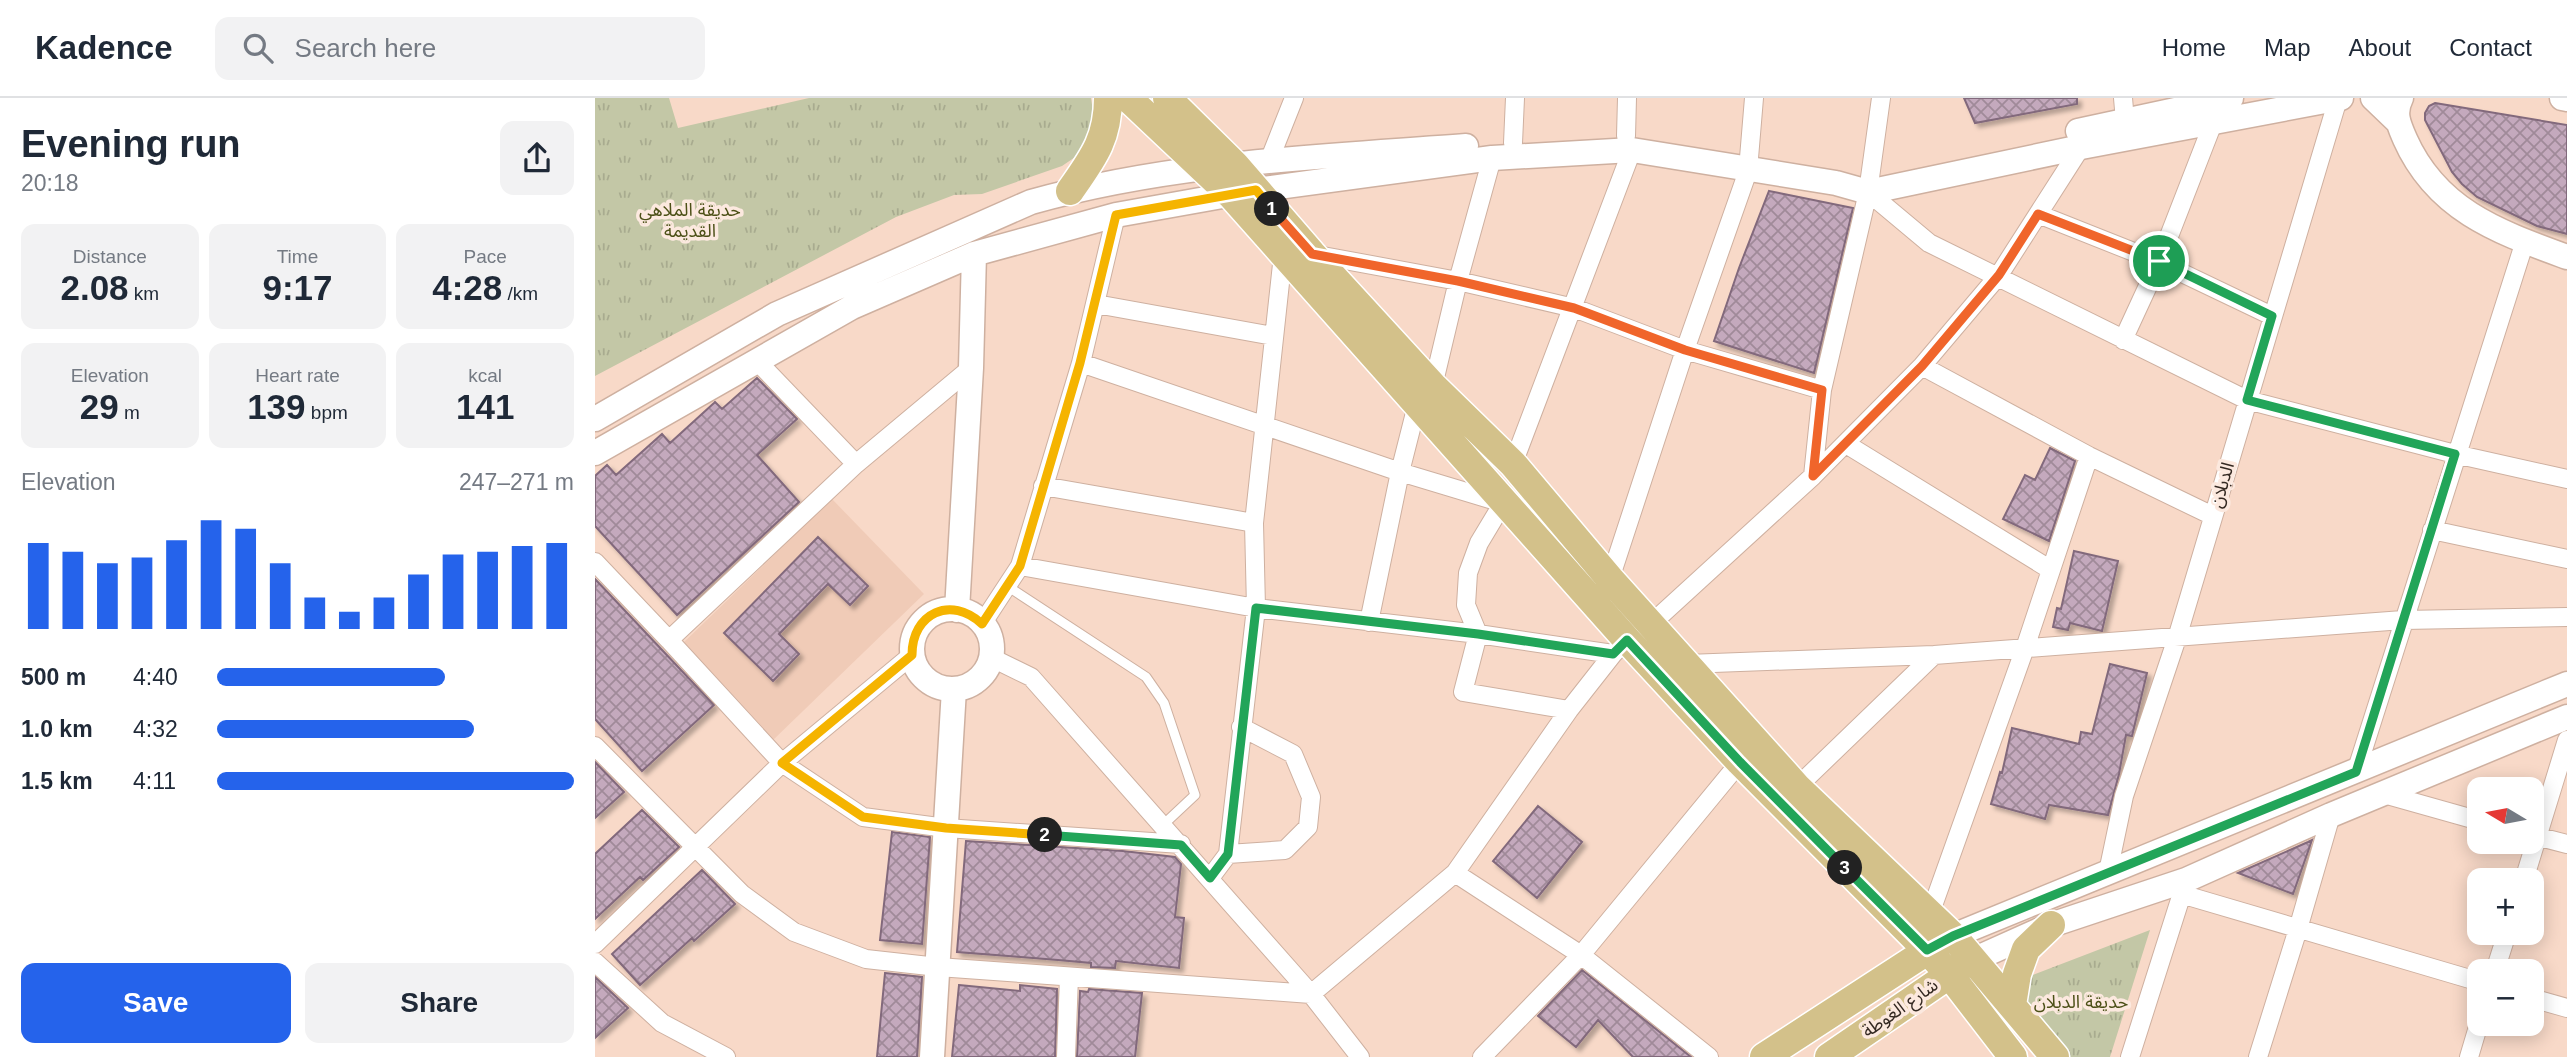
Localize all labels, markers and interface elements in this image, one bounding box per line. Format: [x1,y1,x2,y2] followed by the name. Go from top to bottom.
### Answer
[215,17,705,80] search box
[35,29,173,66] text: Kadence
[239,29,277,67] icon: search
[295,33,436,63] text: Search here
[2162,34,2226,61] text: Home
[2264,34,2311,61] text: Map
[2349,34,2411,61] text: About
[2449,34,2532,61] text: Contact
[500,121,574,195] button: share
[21,123,241,165] text: Evening run
[21,170,79,196] text: 20:18
[1255,192,1289,226] pin: 1
[1266,198,1277,219] text: 1
[639,200,741,241] park label: حديقة الملاهي القديمة
[2129,231,2189,291] pin
[2140,242,2178,280] icon: arrive
[73,246,147,267] text: Distance
[277,246,318,267] text: Time
[464,246,507,267] text: Pace
[60,268,129,307] text: 2.08
[262,268,333,307] text: 9:17
[432,268,502,307] text: 4:28
[129,283,159,304] text: km
[502,283,538,304] text: /km
[71,365,149,386] text: Elevation
[255,365,340,386] text: Heart rate
[468,365,502,386] text: kcal
[80,387,119,426] text: 29
[247,387,306,426] text: 139
[456,387,514,426] text: 141
[119,402,140,423] text: m
[306,402,348,423] text: bpm
[2206,460,2239,510] street label: الدبلان
[21,469,116,495] text: Elevation
[459,469,574,495] text: 247–271 m
[21,664,86,690] text: 500 m
[133,664,178,690] text: 4:40
[21,716,93,742] text: 1.0 km
[133,716,178,742] text: 4:32
[21,768,93,794] text: 1.5 km
[133,768,176,794] text: 4:11
[2467,777,2545,854] north arrow
[2467,777,2544,1036] map controls
[1028,818,1063,852] pin: 2
[1039,824,1050,845] text: 2
[1827,850,1863,886] pin: 3
[1839,857,1850,878] text: 3
[2467,868,2544,945] button: +
[2467,959,2544,1036] button: −
[21,963,291,1043] button: Save
[305,963,574,1043] button: Share
[1858,975,1944,1045] street label: شارع الغوطة
[2034,992,2128,1013] park label: حديقة الدبلان

